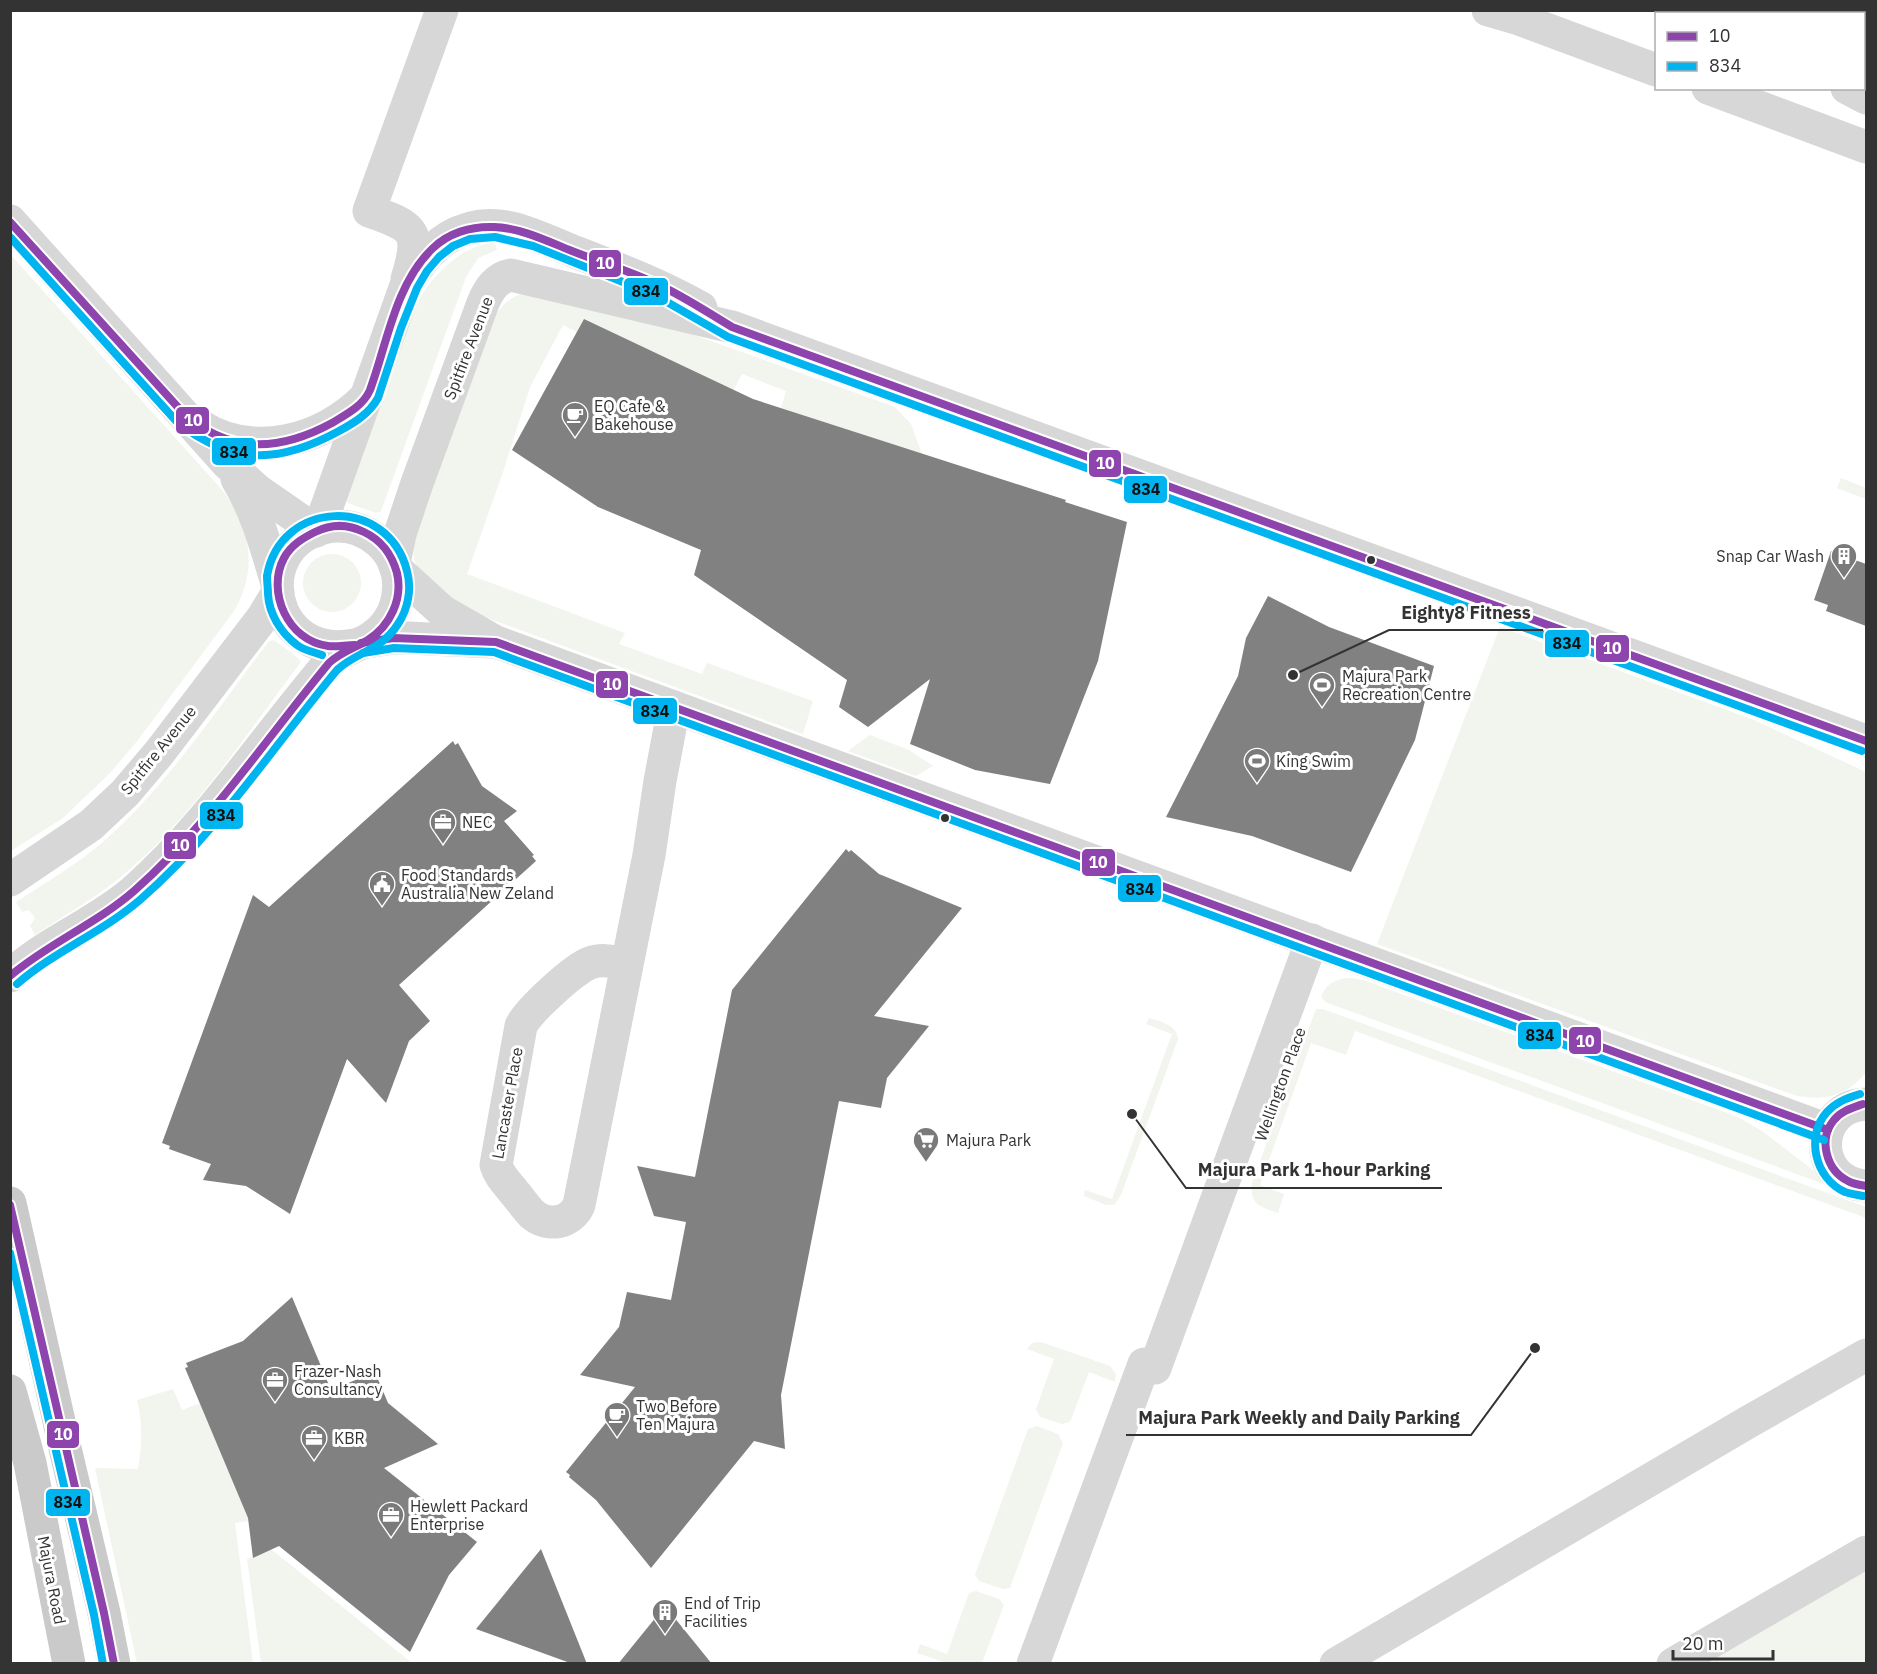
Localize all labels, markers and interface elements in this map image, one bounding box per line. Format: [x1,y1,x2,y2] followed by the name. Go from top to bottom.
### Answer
[1655,12,1865,90] legend
[1709,24,1731,47] text: 10
[1709,54,1742,77] text: 834
[588,249,622,278] line badge: 10
[595,253,615,273] text: 10
[623,277,669,306] line badge: 834
[632,281,661,301] text: 834
[439,293,497,402] street label: Spitfire Avenue
[594,396,674,434] place label: EQ Cafe & Bakehouse
[560,400,590,438] cafe icon: EQ Cafe & Bakehouse
[175,406,210,435] line badge: 10
[183,410,203,430] text: 10
[211,437,257,466] line badge: 834
[220,442,249,462] text: 834
[1088,449,1122,478] line badge: 10
[1095,453,1115,473] text: 10
[1123,475,1168,504] line badge: 834
[1132,479,1161,499] text: 834
[1829,541,1859,579] building icon: Snap Car Wash
[1716,546,1824,566] place label: Snap Car Wash
[1365,554,1377,566] unlabelled marker
[1389,594,1543,630] callout: Eighty8 Fitness
[1401,601,1531,624] text: Eighty8 Fitness
[1544,629,1590,658] line badge: 834
[1553,633,1582,653] text: 834
[1595,634,1630,663] line badge: 10
[1602,638,1622,658] text: 10
[1342,666,1472,704] place label: Majura Park Recreation Centre
[595,670,629,699] line badge: 10
[1307,670,1337,708] sports icon: Majura Park Recreation Centre
[602,674,622,694] text: 10
[632,697,678,725] line badge: 834
[116,701,200,799] street label: Spitfire Avenue
[641,701,670,721] text: 834
[1242,746,1272,784] sports icon: King Swim
[1276,751,1351,771] place label: King Swim
[199,801,244,830] line badge: 834
[207,805,236,825] text: 834
[428,807,458,845] office icon: NEC
[462,812,493,832] place label: NEC
[939,812,951,824] unlabelled marker
[163,831,197,860] line badge: 10
[170,835,190,855] text: 10
[1081,848,1116,877] line badge: 10
[1088,852,1108,872] text: 10
[401,865,554,903] place label: Food Standards Australia New Zeland
[367,869,397,907] public building icon: Food Standards Australia New Zeland
[1117,874,1162,903] line badge: 834
[1126,879,1155,899] text: 834
[1517,1021,1562,1050] line badge: 834
[1250,1024,1310,1144] street label: Wellington Place
[1526,1025,1555,1045] text: 834
[1568,1026,1602,1055] line badge: 10
[1575,1031,1595,1051] text: 10
[487,1045,527,1160] street label: Lancaster Place
[911,1125,941,1163] supermarket icon: Majura Park
[946,1130,1032,1150] place label: Majura Park
[1186,1152,1442,1188] callout: Majura Park 1-hour Parking
[1198,1158,1430,1181] text: Majura Park 1-hour Parking
[294,1361,382,1399] place label: Frazer-Nash Consultancy
[260,1365,290,1403] office icon: Frazer-Nash Consultancy
[636,1396,718,1434] place label: Two Before Ten Majura
[1126,1399,1471,1435] callout: Majura Park Weekly and Daily Parking
[602,1400,632,1438] cafe icon: Two Before Ten Majura
[1138,1406,1460,1429] text: Majura Park Weekly and Daily Parking
[46,1420,80,1449] line badge: 10
[299,1423,329,1461] office icon: KBR
[53,1424,73,1444] text: 10
[334,1428,365,1448] place label: KBR
[45,1488,91,1517] line badge: 834
[54,1492,83,1512] text: 834
[410,1496,528,1534] place label: Hewlett Packard Enterprise
[376,1500,406,1538] office icon: Hewlett Packard Enterprise
[34,1534,70,1626] street label: Majura Road
[684,1593,761,1631] place label: End of Trip Facilities
[650,1597,680,1635] building icon: End of Trip Facilities
[1673,1623,1774,1661] scale bar
[1682,1632,1724,1655] text: 20 m

